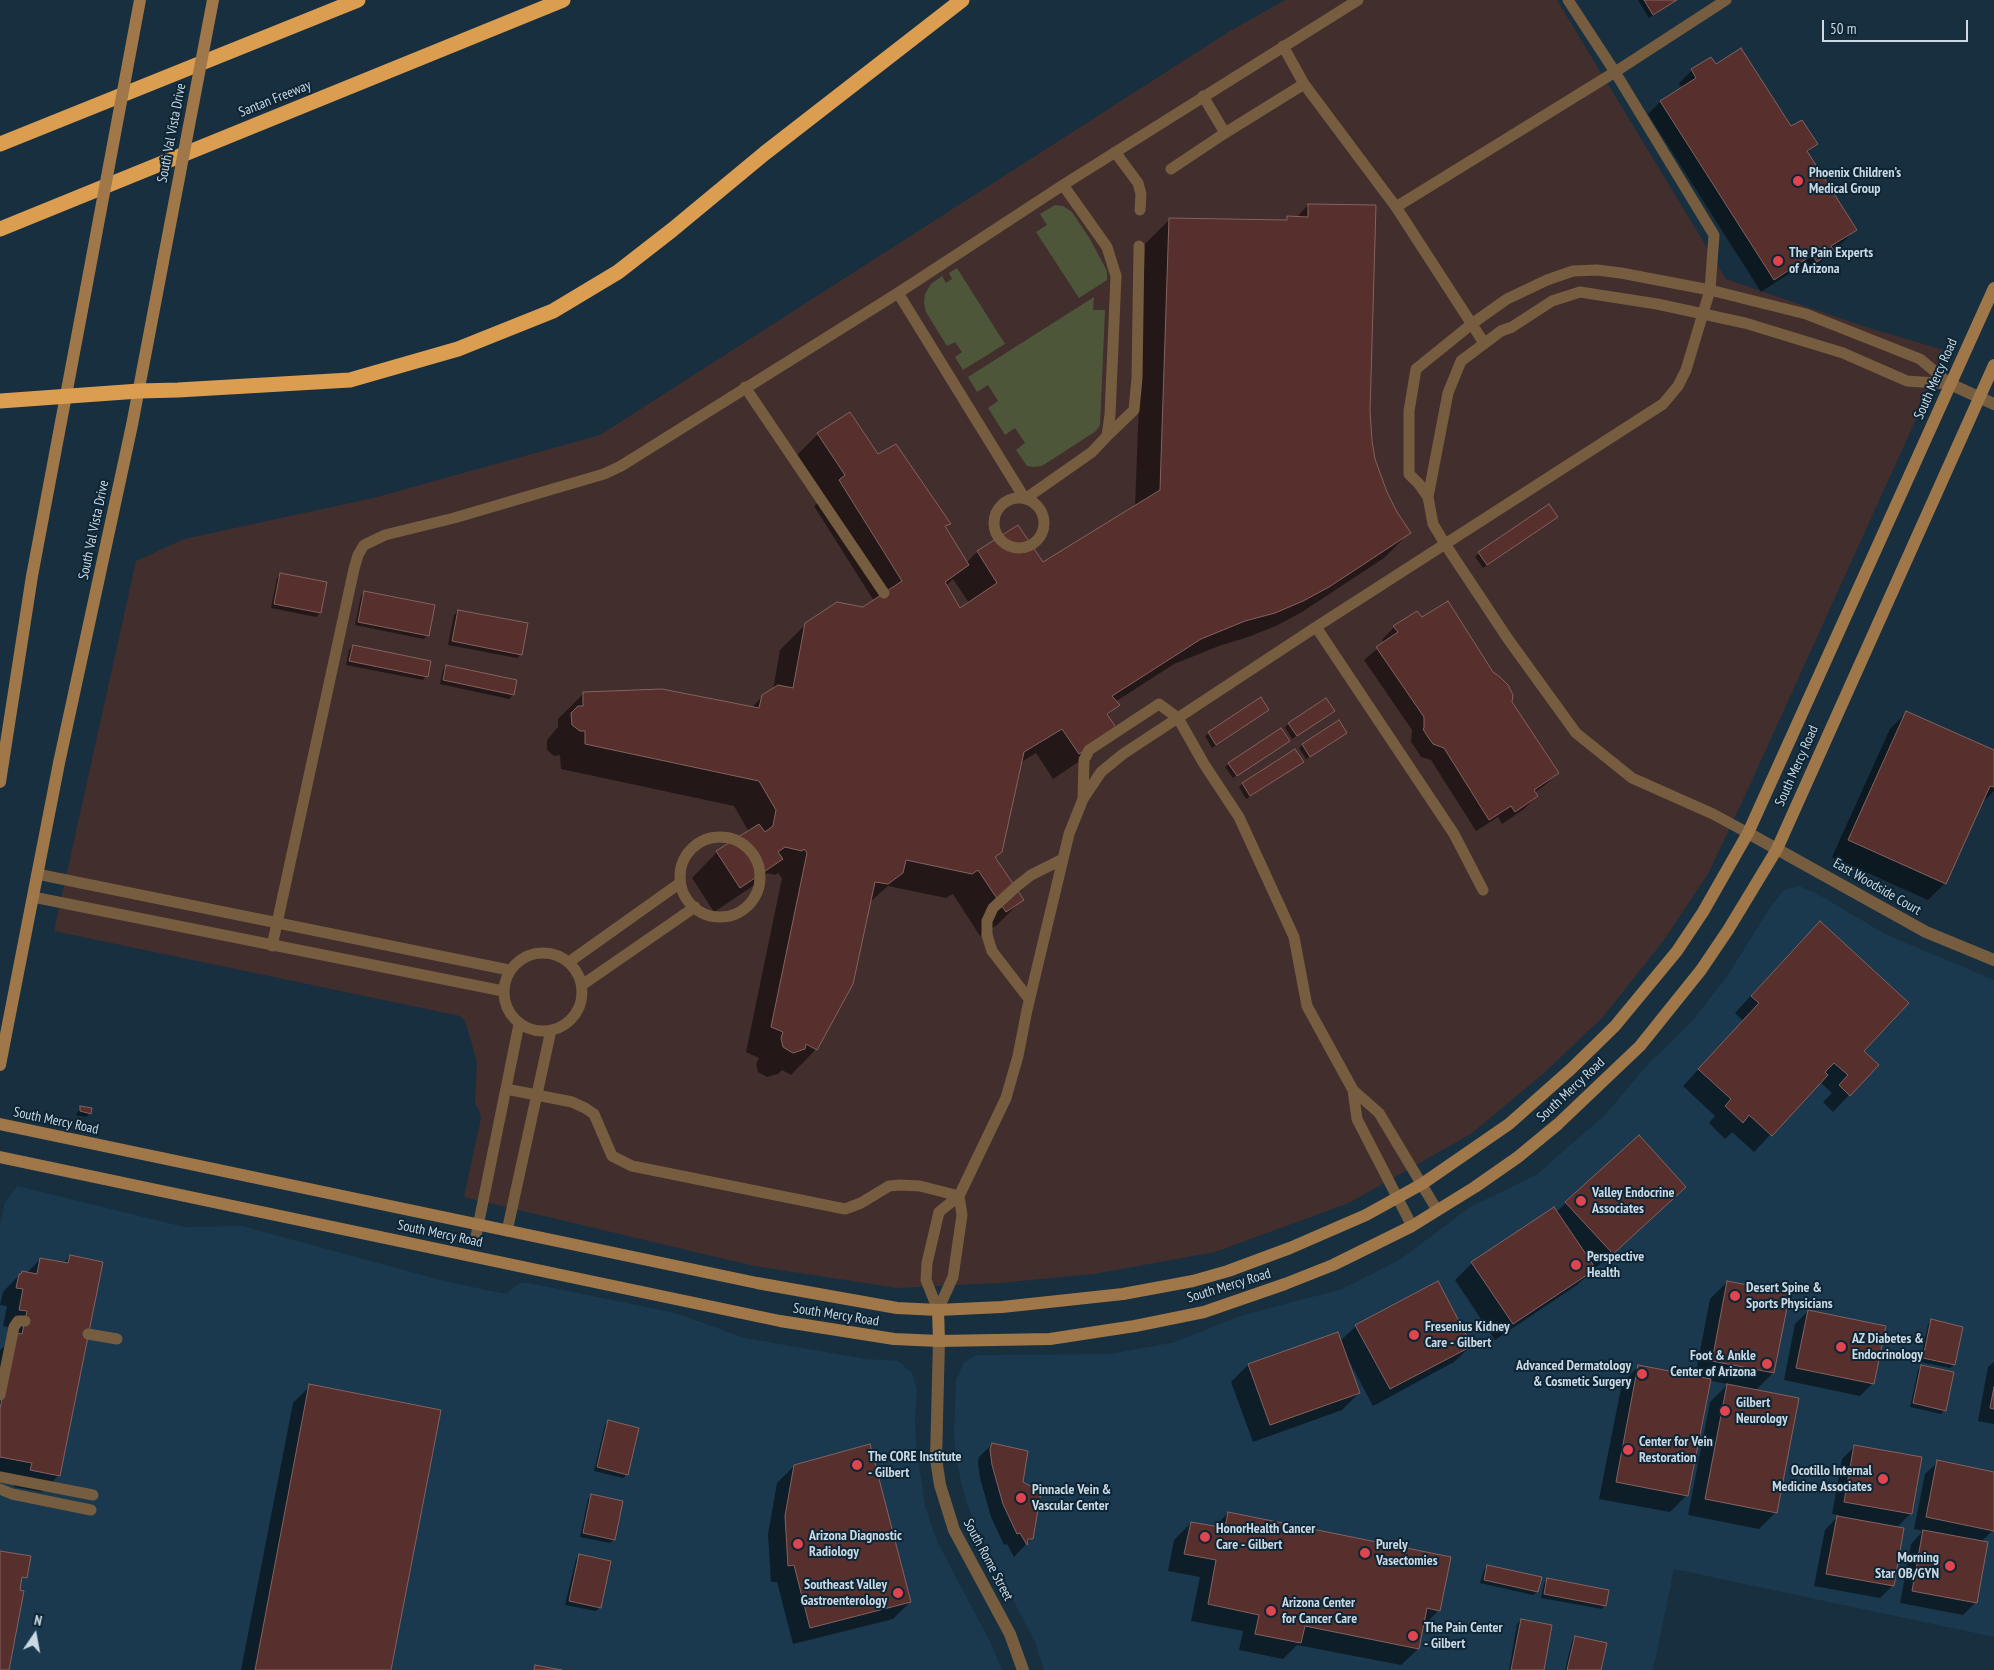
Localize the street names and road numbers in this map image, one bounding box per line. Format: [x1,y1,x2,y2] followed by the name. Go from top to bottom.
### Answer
[236,77,314,121] street label: Santan Freeway
[154,82,190,184] street label: South Val Vista Drive
[1911,336,1961,422] street label: South Mercy Road
[75,479,113,581] street label: South Val Vista Drive
[1772,723,1822,809] street label: South Mercy Road
[1830,855,1924,919] street label: East Woodside Court
[1534,1054,1608,1126] street label: South Mercy Road
[12,1104,100,1138] street label: South Mercy Road
[396,1217,484,1251] street label: South Mercy Road
[1185,1265,1273,1307] street label: South Mercy Road
[792,1300,880,1330] street label: South Mercy Road
[959,1516,1017,1604] street label: South Rome Street

